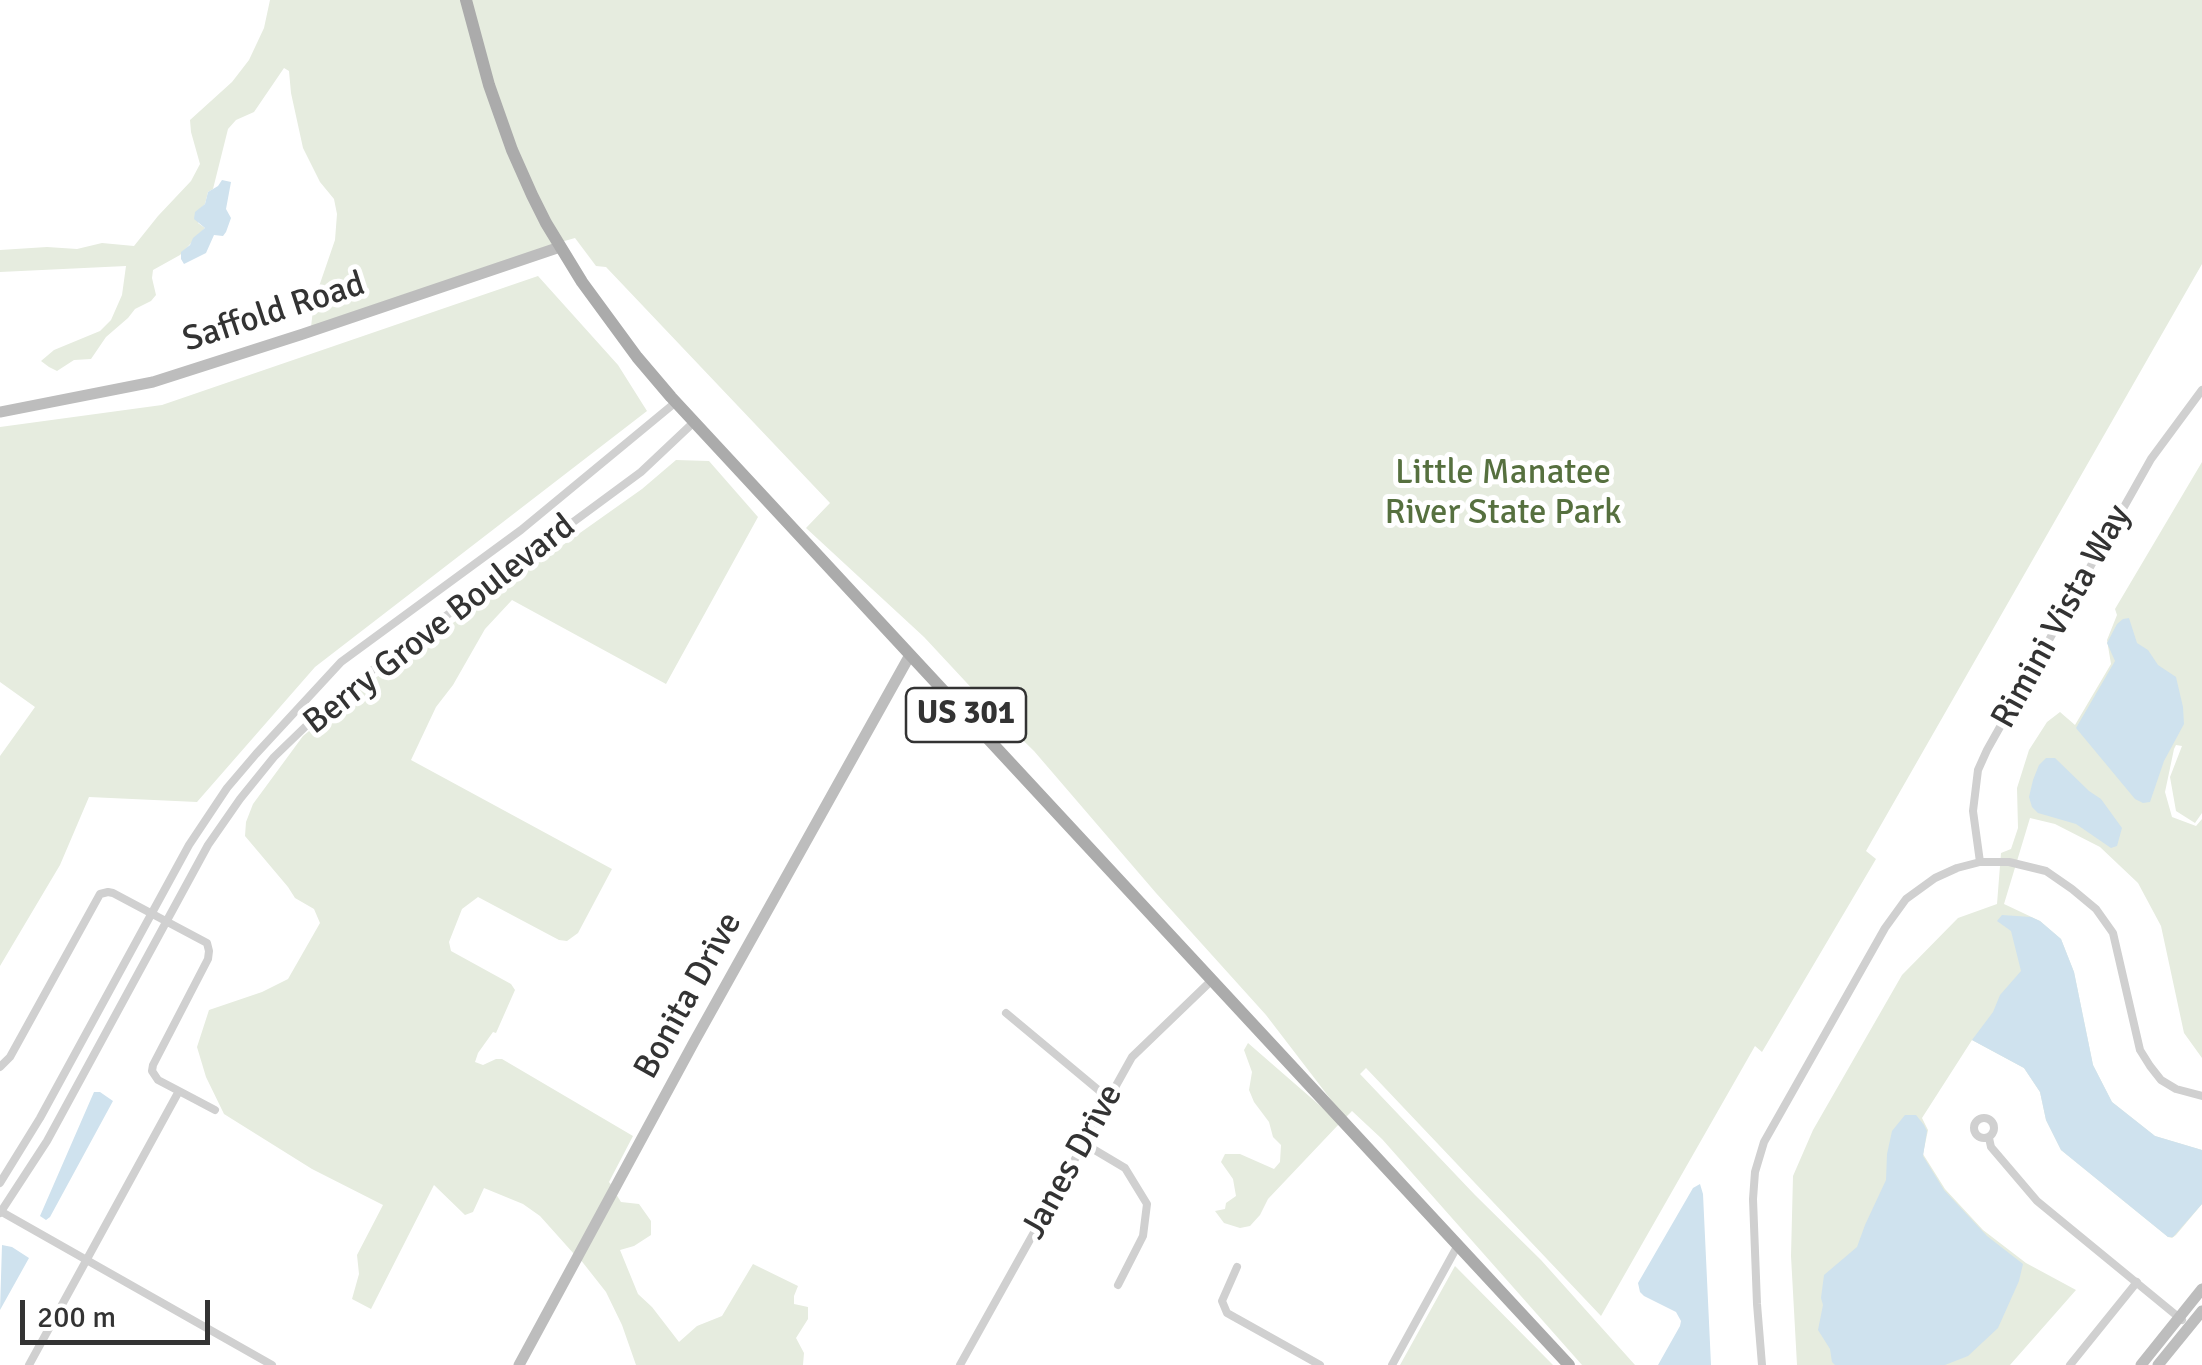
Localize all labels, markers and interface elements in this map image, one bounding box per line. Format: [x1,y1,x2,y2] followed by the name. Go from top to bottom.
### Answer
[178,264,370,362] street label: Saffold Road
[1384,453,1622,535] park label: Little Manatee River State Park
[1983,498,2141,736] street label: Rimini Vista Way
[296,506,584,744] street label: Berry Grove Boulevard
[906,688,1026,742] road number: US 301
[626,905,752,1087] street label: Bonita Drive
[1013,1077,1133,1247] street label: Janes Drive
[25,1280,215,1342] scale bar
[37,1299,116,1336] text: 200 m

